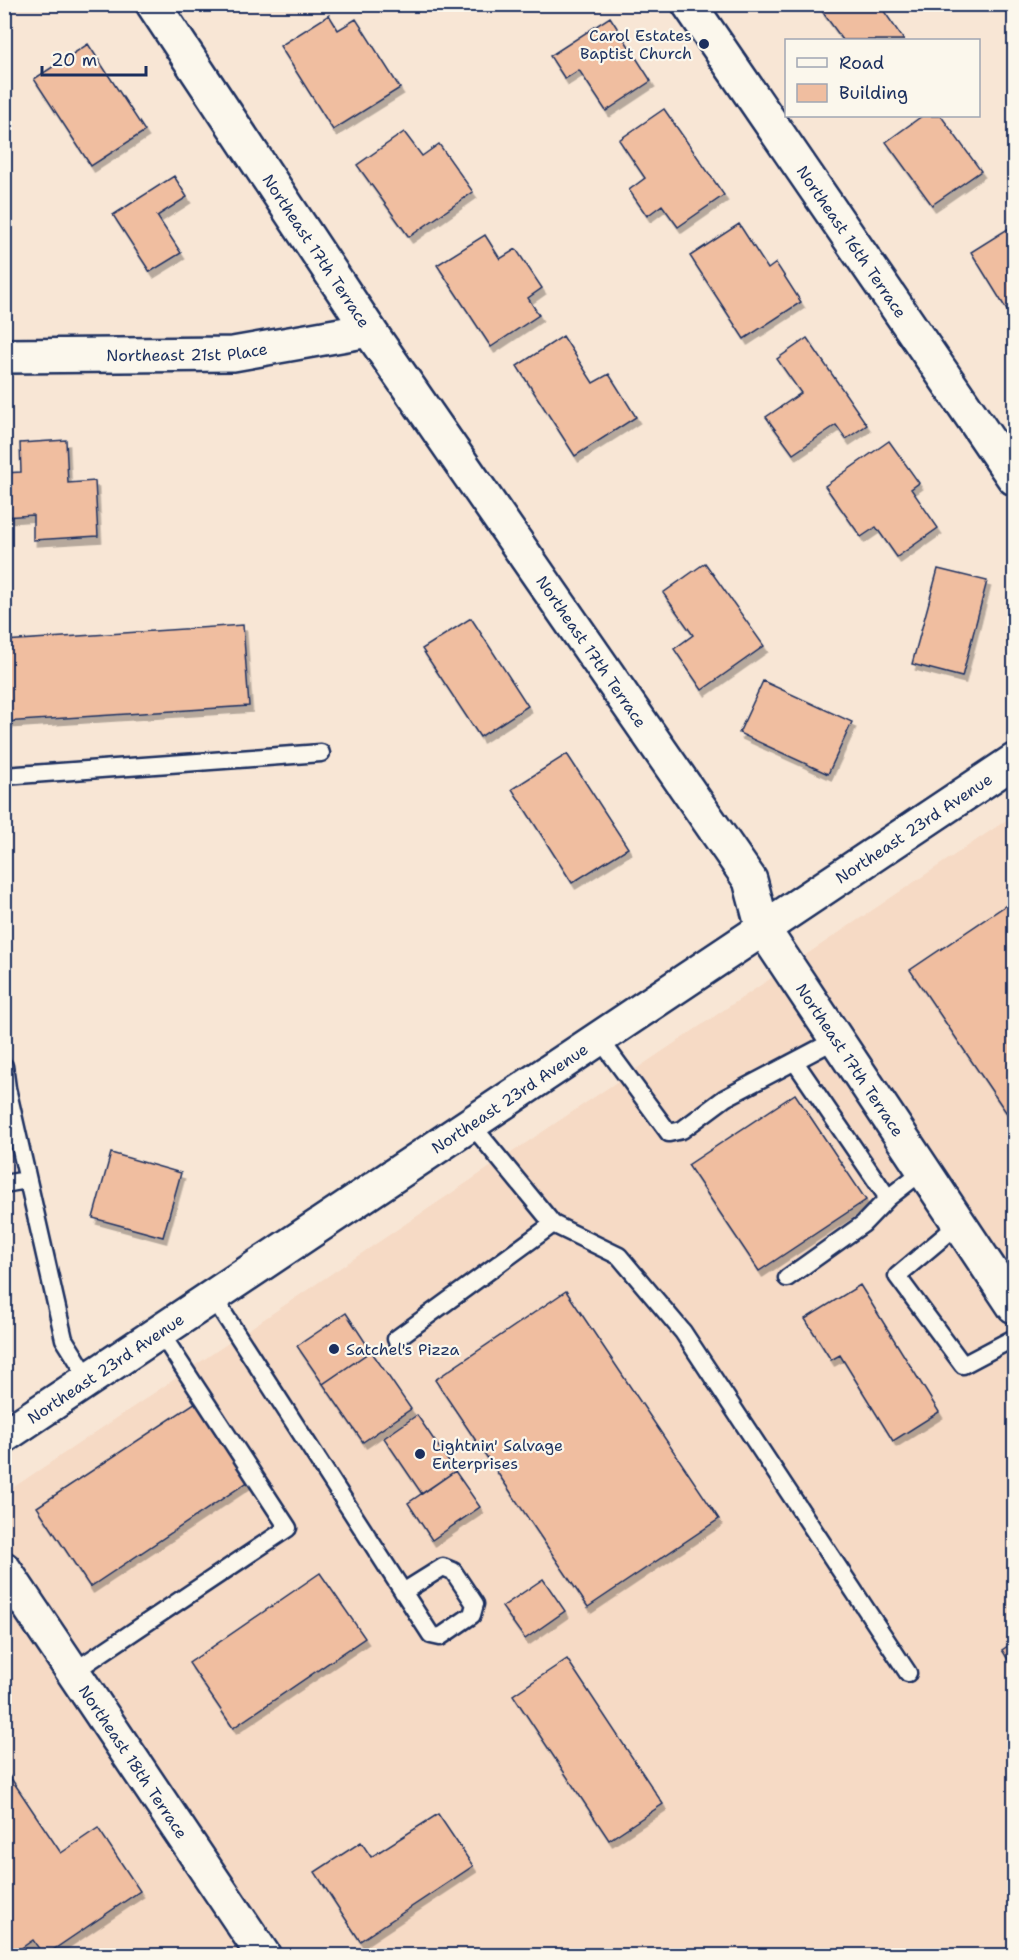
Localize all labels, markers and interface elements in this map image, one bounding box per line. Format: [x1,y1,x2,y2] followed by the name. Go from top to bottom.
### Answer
[580,25,692,64] place label: Carol Estates Baptist Church
[697,37,711,51] marker: Carol Estates Baptist Church
[42,39,146,77] scale bar
[785,39,980,117] legend
[51,48,97,72] text: 20 m
[839,51,884,75] text: Road
[839,81,908,105] text: Building
[792,161,912,322] street label: Northeast 16th Terrace
[258,170,375,332] street label: Northeast 17th Terrace
[106,338,269,366] street label: Northeast 21st Place
[532,571,652,731] street label: Northeast 17th Terrace
[831,768,996,888] street label: Northeast 23rd Avenue
[791,979,909,1141] street label: Northeast 17th Terrace
[427,1038,592,1158] street label: Northeast 23rd Avenue
[23,1308,188,1428] street label: Northeast 23rd Avenue
[346,1339,460,1360] place label: Satchel's Pizza
[327,1342,341,1356] marker: Satchel's Pizza
[432,1435,563,1474] place label: Lightnin' Salvage Enterprises
[413,1447,427,1461] marker: Lightnin' Salvage Enterprises
[74,1681,192,1842] street label: Northeast 18th Terrace

